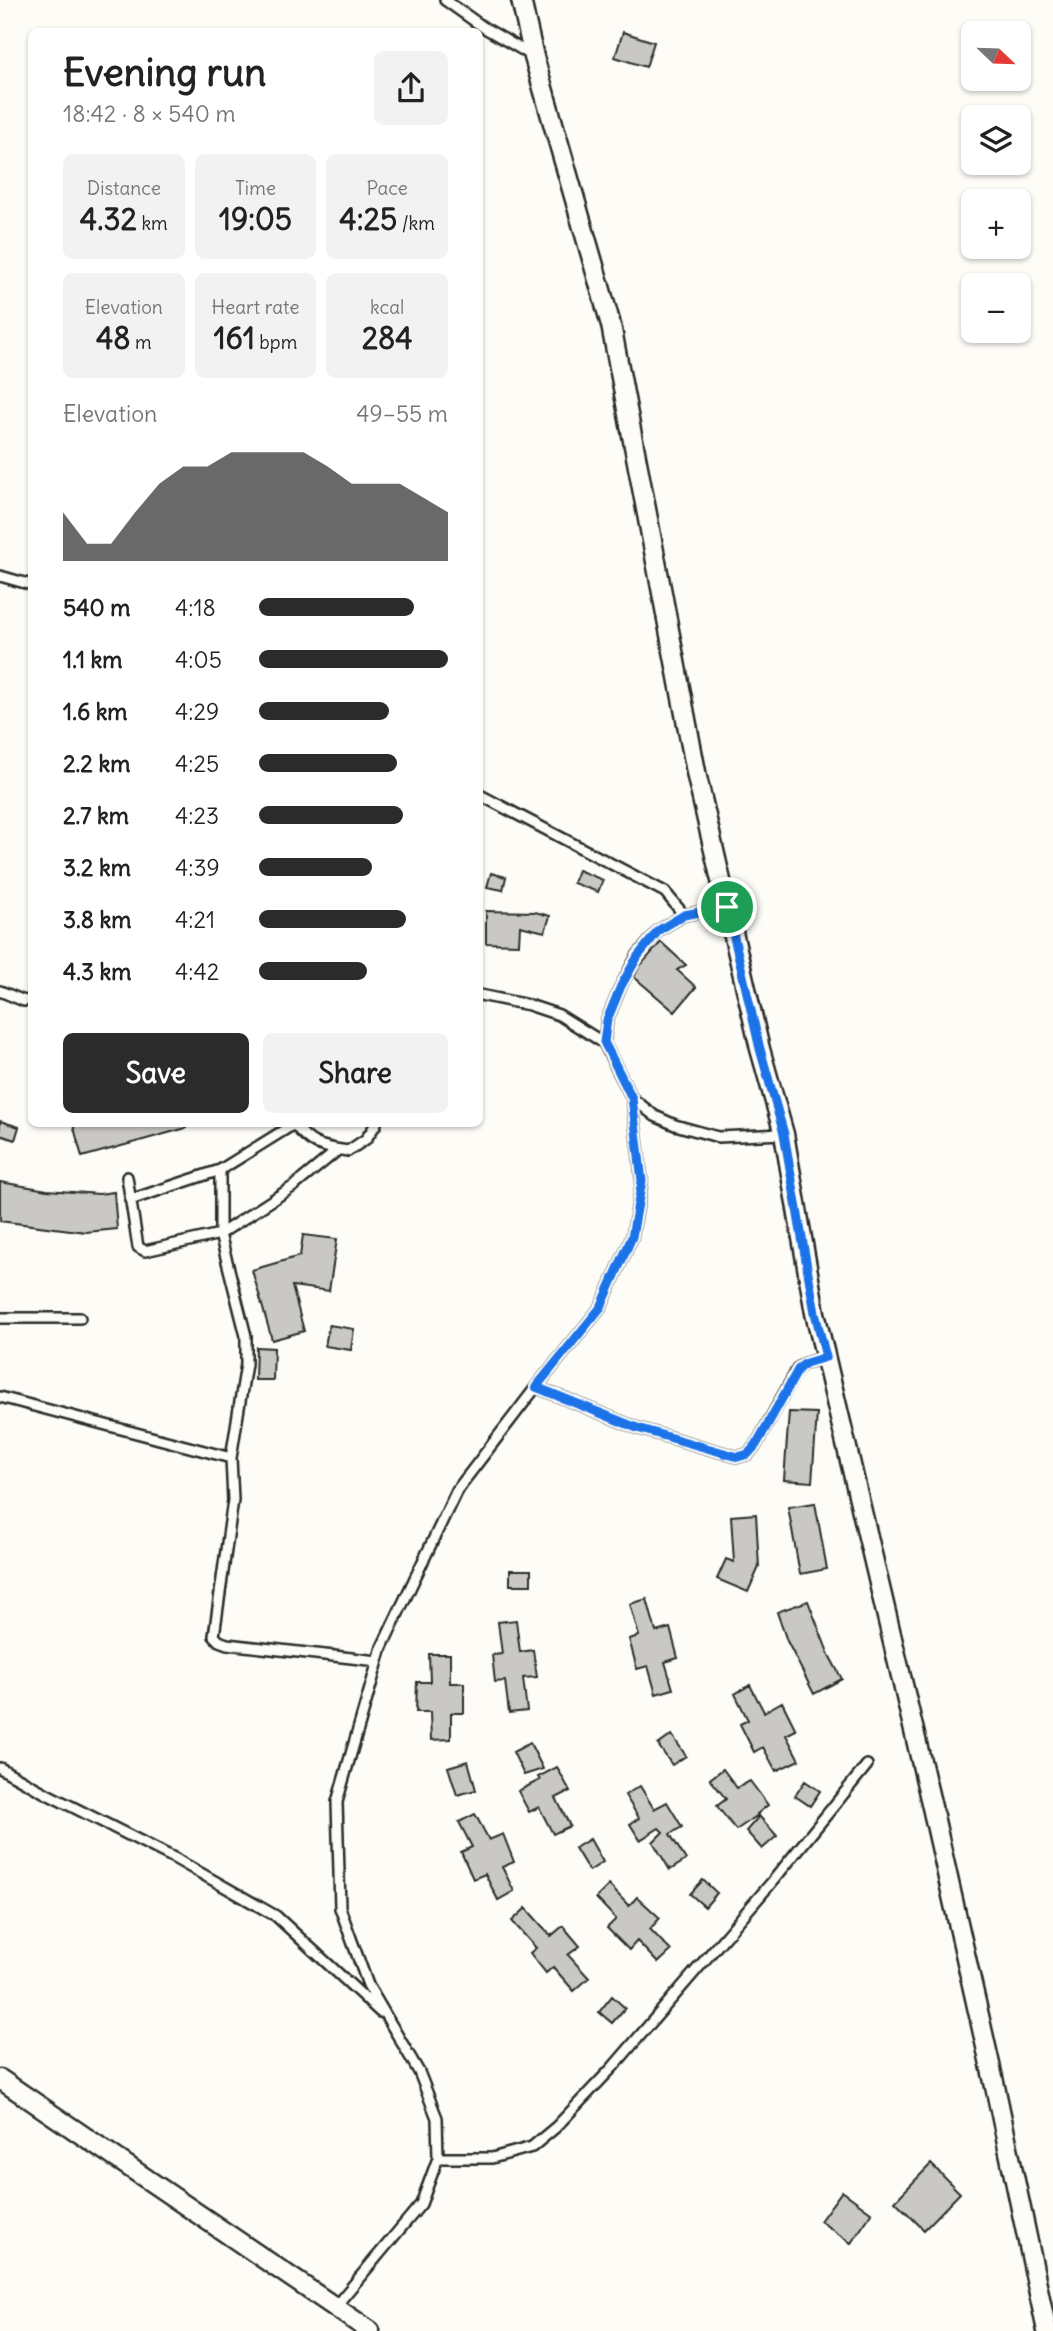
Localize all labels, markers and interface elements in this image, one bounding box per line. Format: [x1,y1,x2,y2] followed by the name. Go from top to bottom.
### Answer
[961,21,1031,91] north arrow
[961,21,1031,343] map controls
[63,49,266,96] text: Evening run
[374,51,448,125] button: share
[63,99,236,128] text: 18:42 · 8 × 540 m
[961,105,1031,175] button: layers
[87,176,161,200] text: Distance
[235,176,276,200] text: Time
[367,176,408,200] text: Pace
[961,189,1031,259] button: +
[80,200,137,238] text: 4.32
[219,200,292,238] text: 19:05
[339,200,397,238] text: 4:25
[137,211,168,235] text: km
[397,211,435,235] text: /km
[961,273,1031,343] button: −
[85,295,163,319] text: Elevation
[211,295,300,319] text: Heart rate
[370,295,404,319] text: kcal
[96,319,131,357] text: 48
[214,319,255,357] text: 161
[362,319,413,357] text: 284
[131,330,152,354] text: m
[255,330,297,354] text: bpm
[63,399,157,428] text: Elevation
[356,399,448,428] text: 49–55 m
[63,593,130,622] text: 540 m
[175,593,216,622] text: 4:18
[63,645,122,674] text: 1.1 km
[175,645,222,674] text: 4:05
[63,697,128,726] text: 1.6 km
[175,697,219,726] text: 4:29
[63,749,130,778] text: 2.2 km
[175,749,219,778] text: 4:25
[63,801,129,830] text: 2.7 km
[175,801,219,830] text: 4:23
[63,853,131,882] text: 3.2 km
[175,853,220,882] text: 4:39
[697,877,757,937] pin
[708,888,746,926] icon: arrive
[63,905,131,934] text: 3.8 km
[175,905,215,934] text: 4:21
[63,957,132,986] text: 4.3 km
[175,957,219,986] text: 4:42
[63,1033,249,1113] button: Save
[263,1033,448,1113] button: Share

